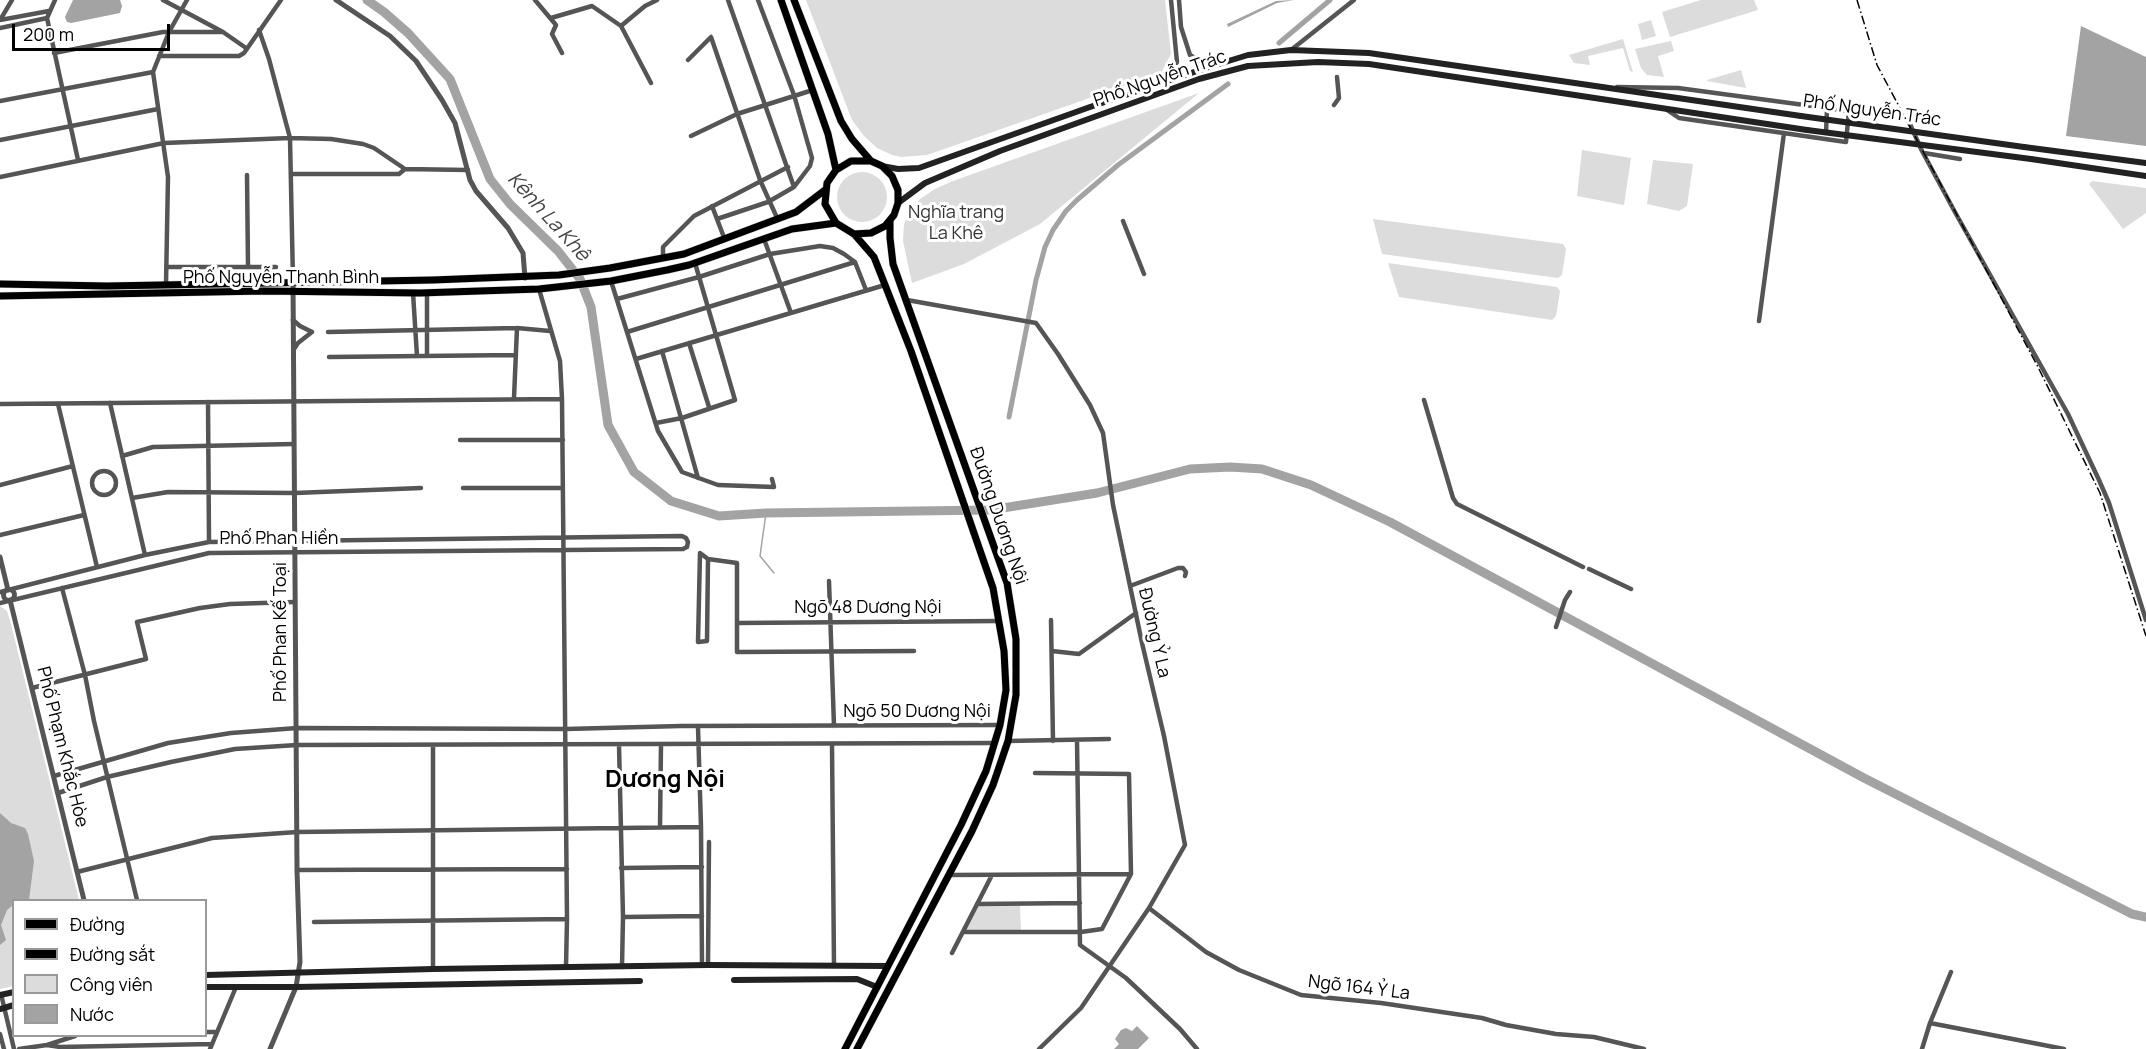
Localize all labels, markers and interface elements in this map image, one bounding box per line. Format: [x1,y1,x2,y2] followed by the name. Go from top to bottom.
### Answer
[15,12,172,50] scale bar
[23,22,74,46] text: 200 m
[1091,46,1229,112] street label: Phố Nguyễn Trác
[1802,91,1942,131] street label: Phố Nguyễn Trác
[502,168,594,266] water label: Kênh La Khê
[908,202,1004,244] park label: Nghĩa trang La Khê
[183,267,379,289] street label: Phố Nguyễn Thanh Bình
[964,444,1032,588] street label: Đường Dương Nội
[219,528,339,550] street label: Phố Phan Hiền
[270,562,292,702] street label: Phố Phan Kế Toại
[1133,586,1175,680] street label: Đường Ỷ La
[794,597,942,619] street label: Ngõ 48 Dương Nội
[32,665,92,829] street label: Phố Phạm Khắc Hòe
[843,701,991,723] street label: Ngõ 50 Dương Nội
[605,766,725,794] district label: Dương Nội
[12,899,207,1037] legend
[70,912,125,936] text: Đường
[70,942,155,966] text: Đường sắt
[1307,971,1411,1005] street label: Ngõ 164 Ỷ La
[70,972,153,996] text: Công viên
[70,1002,114,1026] text: Nước

